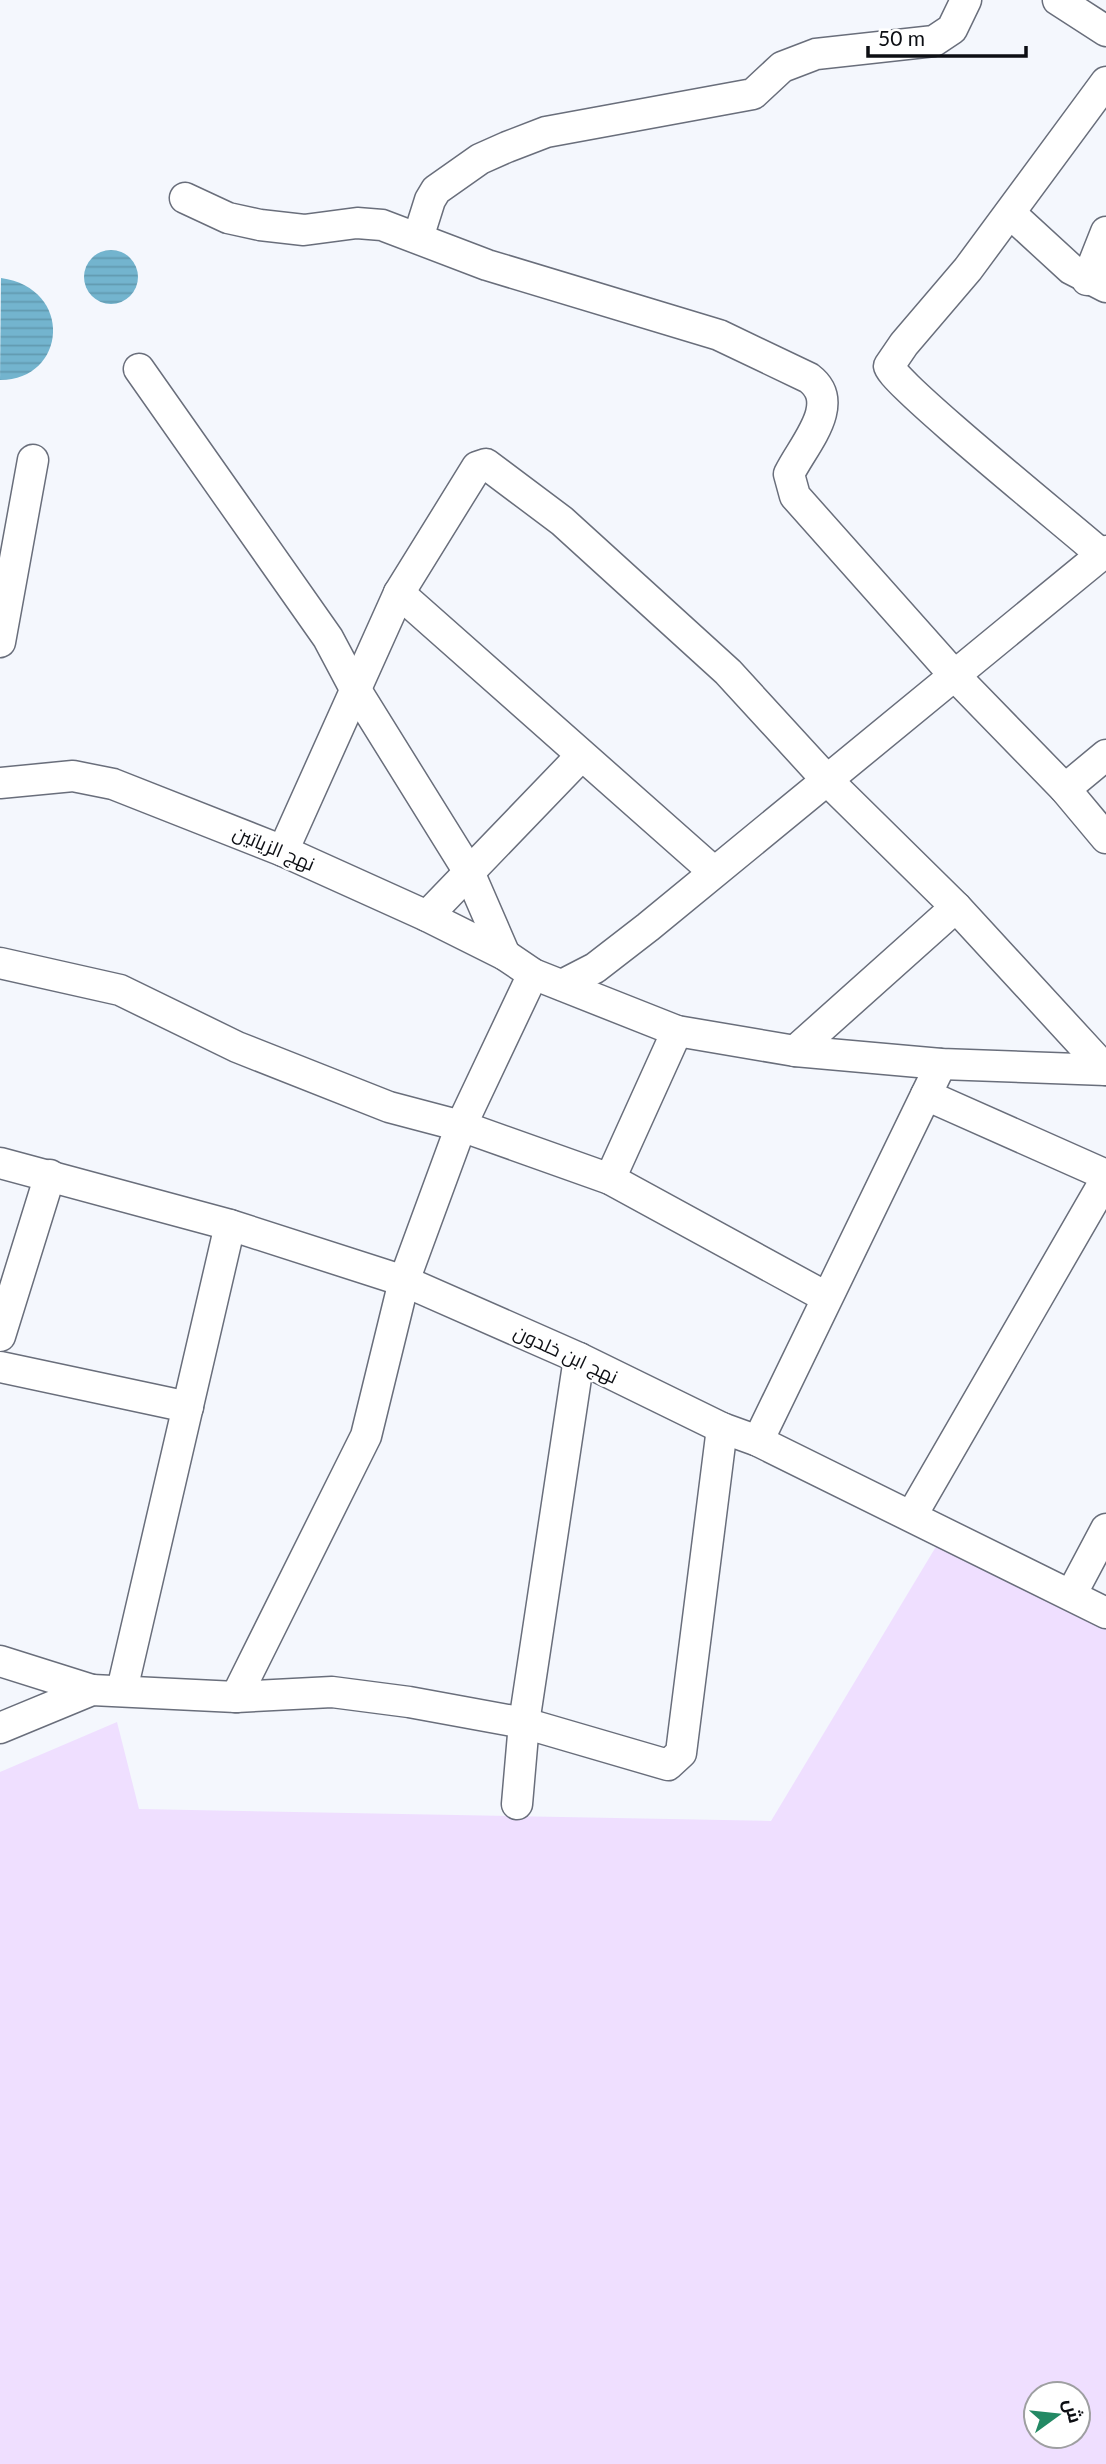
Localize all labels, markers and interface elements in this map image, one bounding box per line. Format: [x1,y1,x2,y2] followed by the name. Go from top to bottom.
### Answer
[868,14,1026,58] scale bar
[878,25,925,50] text: 50 m
[229,820,319,878] street label: نهج الزياتين
[509,1319,622,1390] street label: نهج ابن خلدون
[1022,2380,1092,2450] north arrow
[1059,2396,1088,2425] text: ش

